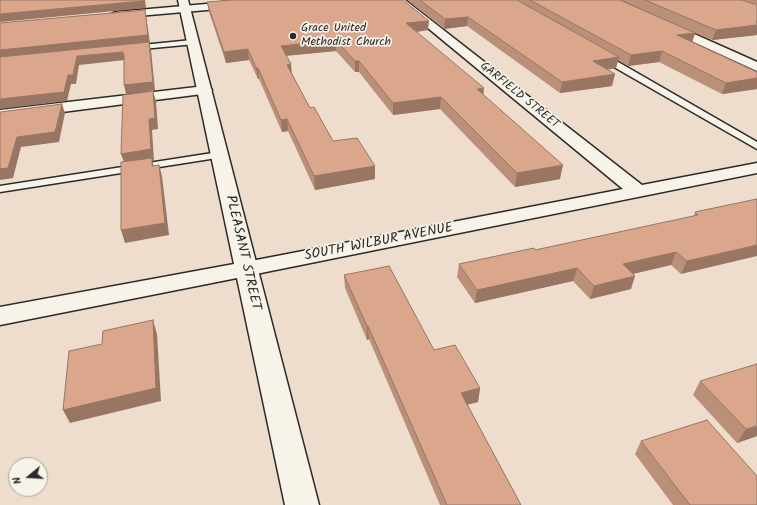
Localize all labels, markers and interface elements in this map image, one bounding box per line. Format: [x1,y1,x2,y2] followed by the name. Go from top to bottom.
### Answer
[301,22,391,50] place label: Grace United Methodist Church
[288,31,298,41] marker: Grace United Methodist Church
[476,60,562,132] street label: GARFIELD STREET
[221,194,263,312] street label: PLEASANT STREET
[303,220,455,266] street label: SOUTH WILBUR AVENUE
[8,457,48,497] north arrow
[8,474,27,486] text: N

